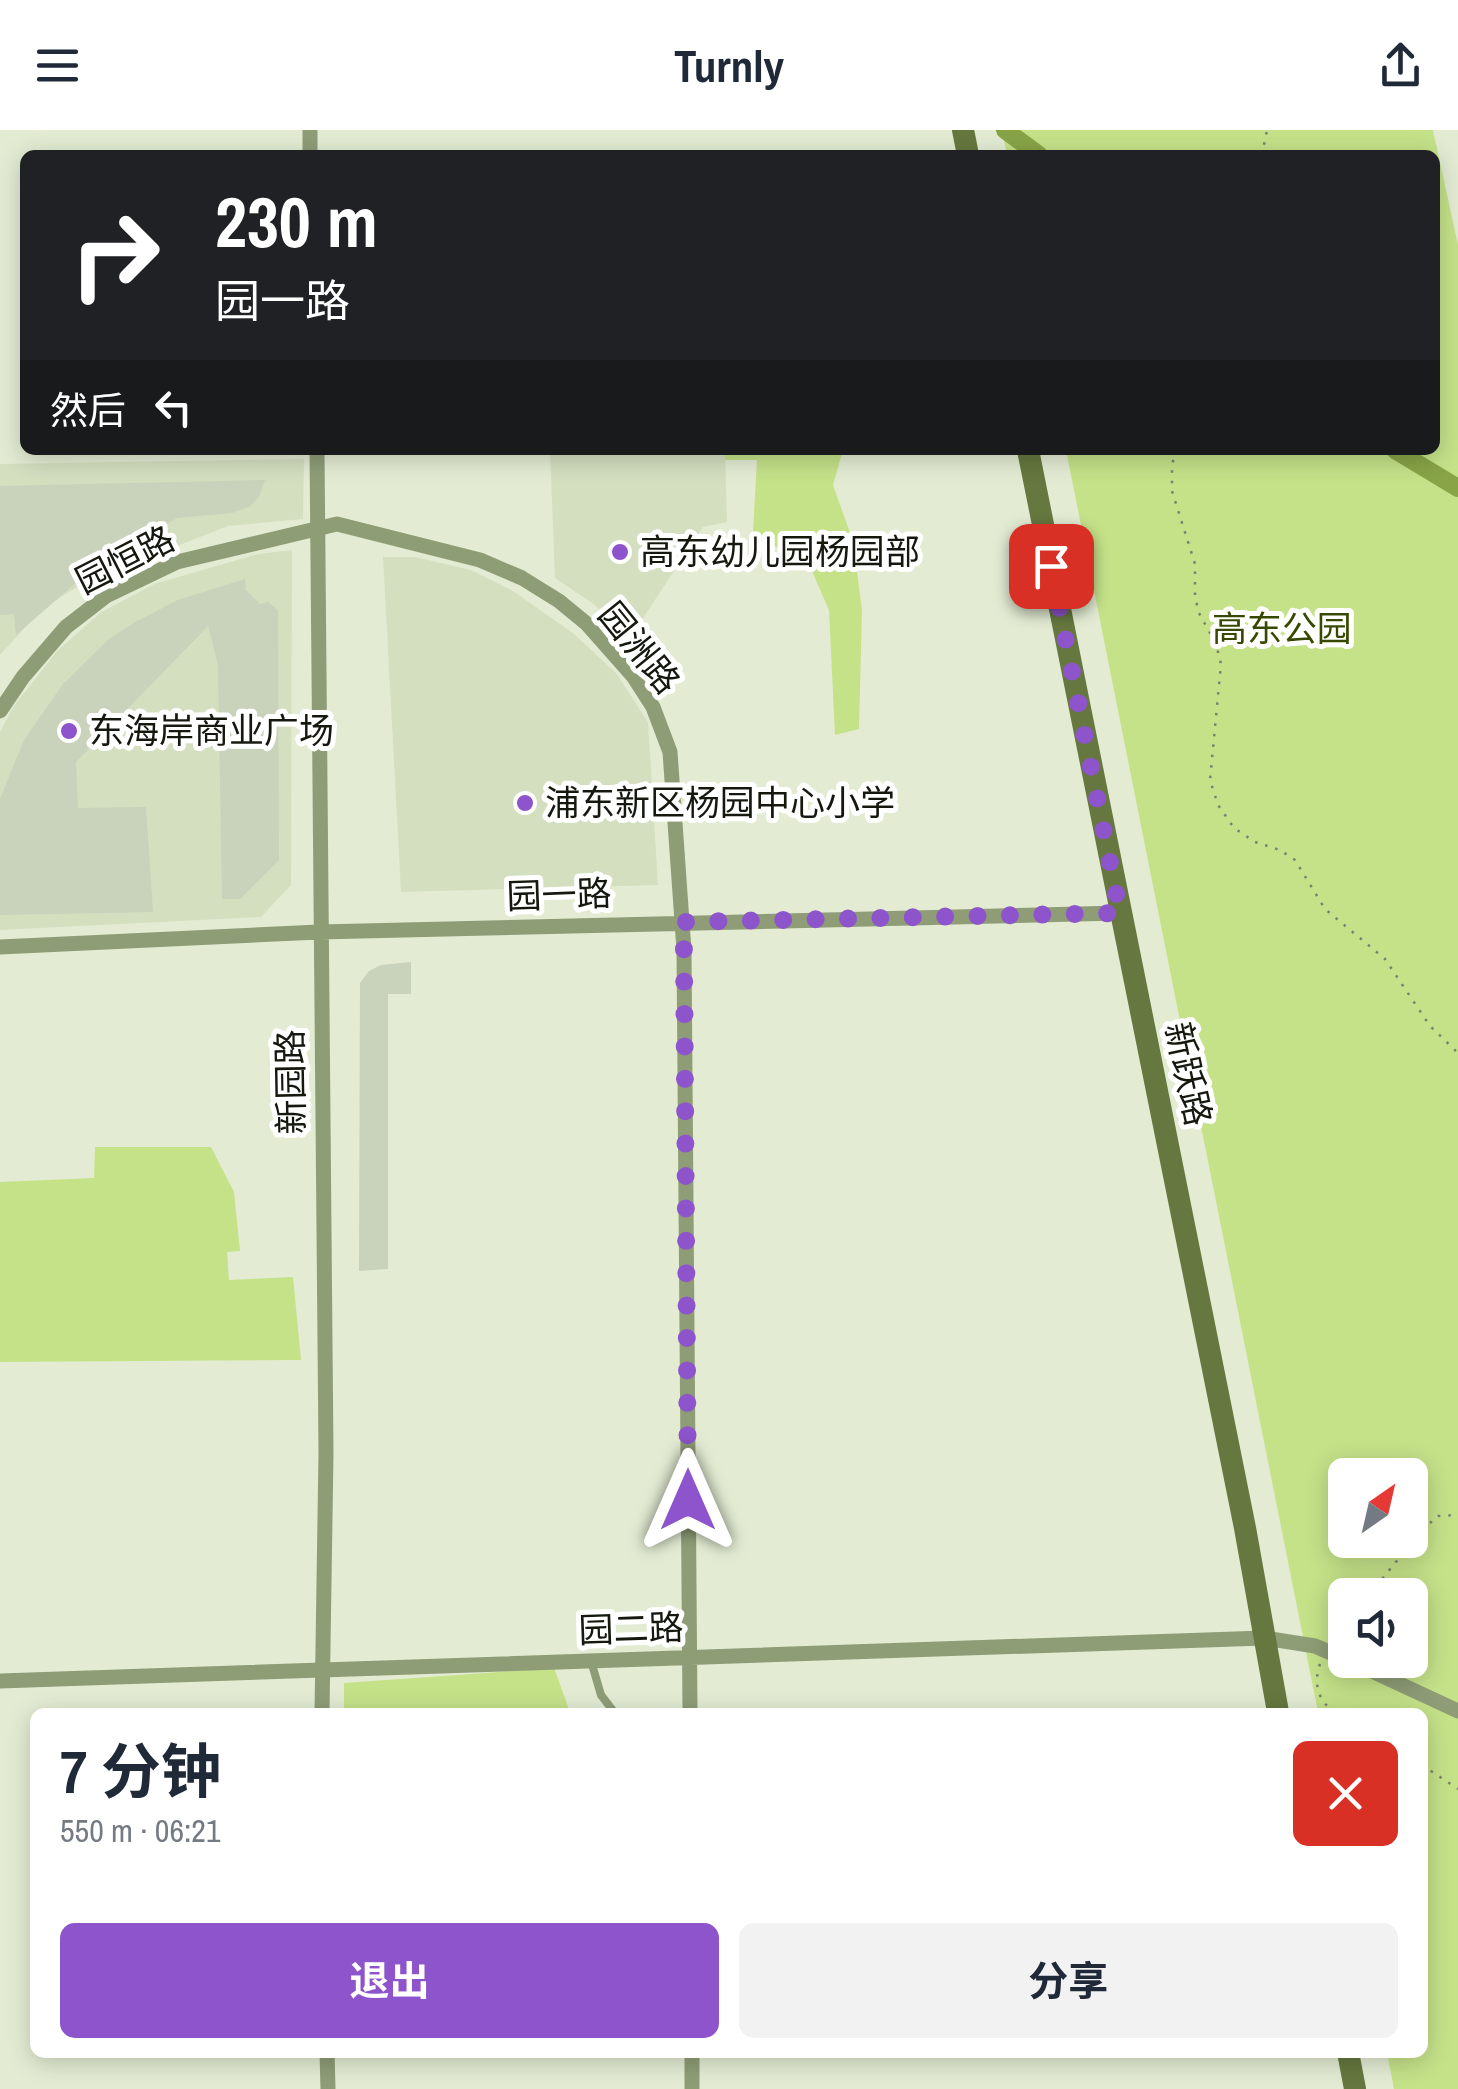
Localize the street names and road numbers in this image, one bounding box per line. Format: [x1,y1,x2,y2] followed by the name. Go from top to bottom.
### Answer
[67,515,182,604] street label: 园恒路
[588,592,691,703] street label: 园洲路
[506,869,612,920] street label: 园一路
[1155,1018,1222,1130] street label: 新跃路
[266,1029,315,1135] street label: 新园路
[578,1603,684,1654] street label: 园二路

